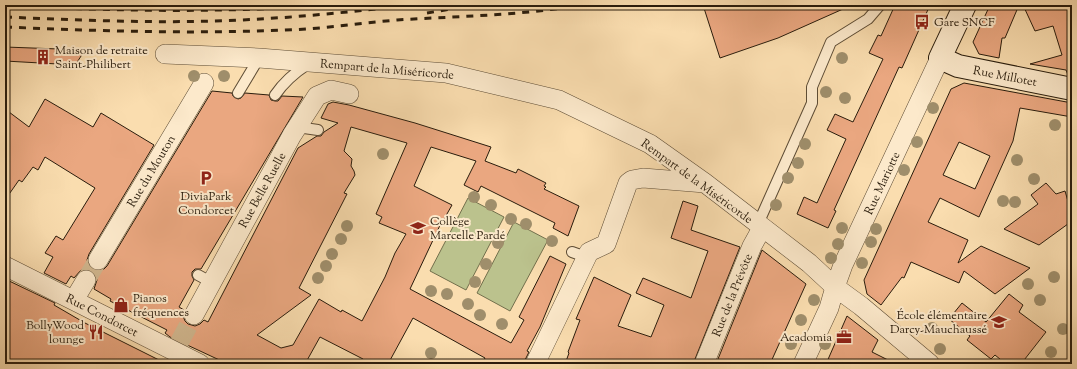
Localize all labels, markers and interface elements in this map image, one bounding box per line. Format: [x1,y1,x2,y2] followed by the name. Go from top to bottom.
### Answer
[913,13,931,31] bus stop icon: Gare SNCF
[934,14,995,32] place label: Gare SNCF
[55,42,148,74] place label: Maison de retraite Saint-Philibert
[34,48,52,66] building icon: Maison de retraite Saint-Philibert
[319,55,455,85] street label: Rempart de la Miséricorde
[971,62,1038,92] street label: Rue Millotet
[123,132,181,211] street label: Rue du Mouton
[637,135,756,229] street label: Rempart de la Miséricorde
[860,148,906,218] street label: Rue Mariotte
[235,149,291,232] street label: Rue Belle Ruelle
[197,169,215,187] parking icon: DiviaPark Condorcet
[178,188,234,220] place label: DiviaPark Condorcet
[430,213,506,245] place label: Collège Marcelle Pardé
[409,219,427,237] school or university icon: Collège Marcelle Pardé
[708,251,758,340] street label: Rue de la Prévôte
[62,290,141,342] street label: Rue Condorcet
[133,290,189,322] place label: Pianos fréquences
[112,296,130,314] shop icon: Pianos fréquences
[890,307,987,339] place label: École élémentaire Darcy-Mauchaussé
[990,313,1008,331] school or university icon: École élémentaire Darcy-Mauchaussé
[26,317,84,349] place label: BollyWood lounge
[87,323,105,341] restaurant icon: BollyWood lounge
[835,328,853,346] office icon: Acadomia
[780,329,832,347] place label: Acadomia

